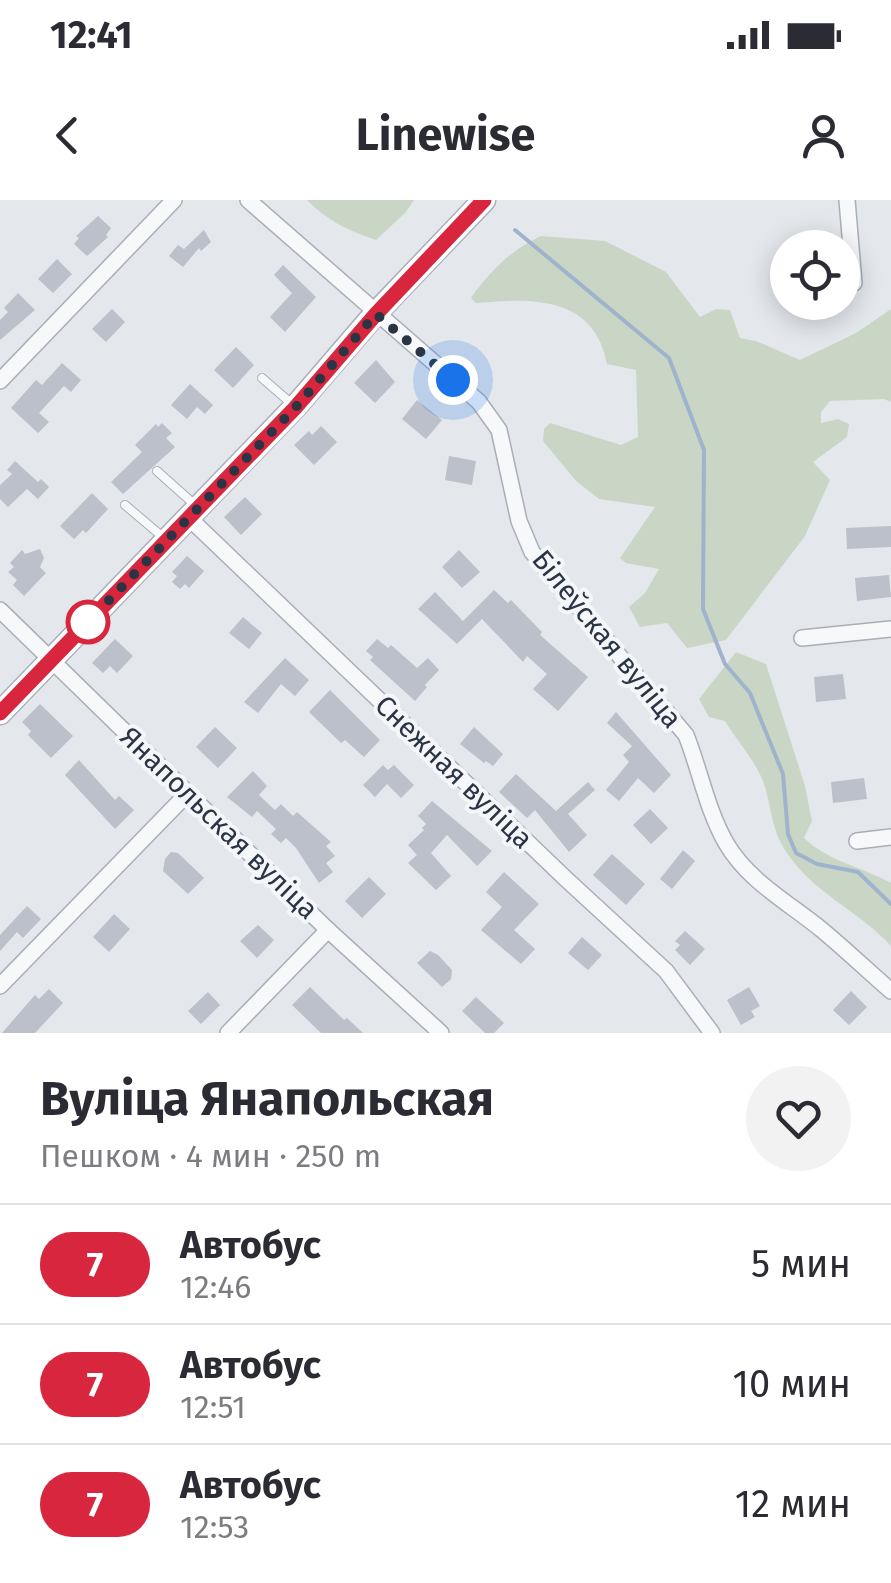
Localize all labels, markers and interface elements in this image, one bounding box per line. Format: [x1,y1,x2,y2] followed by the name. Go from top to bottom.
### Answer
[50,12,133,58] text: 12:41
[40,108,95,163] icon: back
[356,108,535,162] text: Linewise
[796,108,851,163] icon: person
[770,230,860,320] map controls
[770,230,860,320] button: locate
[428,355,478,405] your location
[525,543,689,735] street label: Білеўская вуліца
[67,601,109,643] unlabelled marker
[368,689,540,855] street label: Снежная вуліца
[113,720,325,926] street label: Янапольская вуліца
[746,1066,851,1171] button: heart
[40,1070,494,1128] text: Вуліца Янапольская
[40,1137,381,1175] text: Пешком · 4 мин · 250 m
[180,1222,321,1268] text: Автобус
[751,1241,851,1287] text: 5 мин
[87,1243,103,1285] text: 7
[180,1268,251,1306] text: 12:46
[180,1342,321,1388] text: Автобус
[732,1361,851,1407] text: 10 мин
[87,1363,103,1405] text: 7
[180,1388,246,1426] text: 12:51
[180,1462,321,1508] text: Автобус
[735,1481,851,1527] text: 12 мин
[87,1483,103,1525] text: 7
[180,1508,249,1546] text: 12:53

